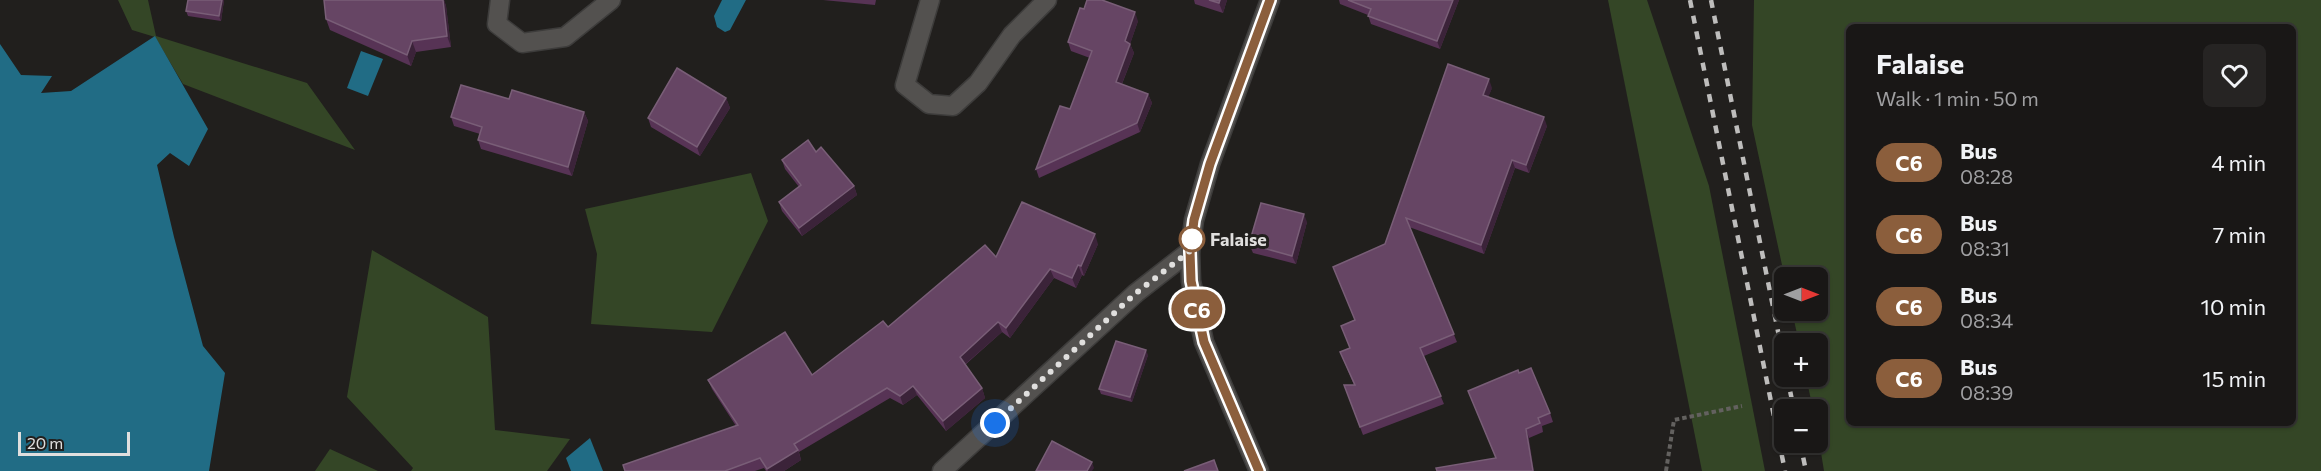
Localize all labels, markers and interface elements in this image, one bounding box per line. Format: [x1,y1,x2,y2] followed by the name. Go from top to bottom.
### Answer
[2203,44,2266,107] button: heart
[1876,46,1964,80] text: Falaise
[1876,86,2039,110] text: Walk · 1 min · 50 m
[1960,137,1997,164] text: Bus
[2211,149,2266,176] text: 4 min
[1895,150,1923,175] text: C6
[1960,164,2013,188] text: 08:28
[1960,209,1997,236] text: Bus
[2213,221,2266,248] text: 7 min
[1895,222,1923,247] text: C6
[1179,226,1205,252] marker: Falaise
[1210,228,1267,250] place label: Falaise
[1960,236,2010,260] text: 08:31
[1774,267,1828,321] north arrow
[1774,267,1828,453] map controls
[1960,281,1997,308] text: Bus
[1170,290,1224,328] line badge: C6
[2201,293,2266,320] text: 10 min
[1895,294,1923,319] text: C6
[1183,297,1211,322] text: C6
[1960,308,2013,332] text: 08:34
[1774,333,1828,387] button: +
[1960,353,1997,380] text: Bus
[2202,365,2266,392] text: 15 min
[1895,366,1923,391] text: C6
[1960,380,2013,404] text: 08:39
[1774,399,1828,453] button: −
[980,408,1010,438] your location
[18,429,130,456] scale bar
[27,433,63,452] text: 20 m

